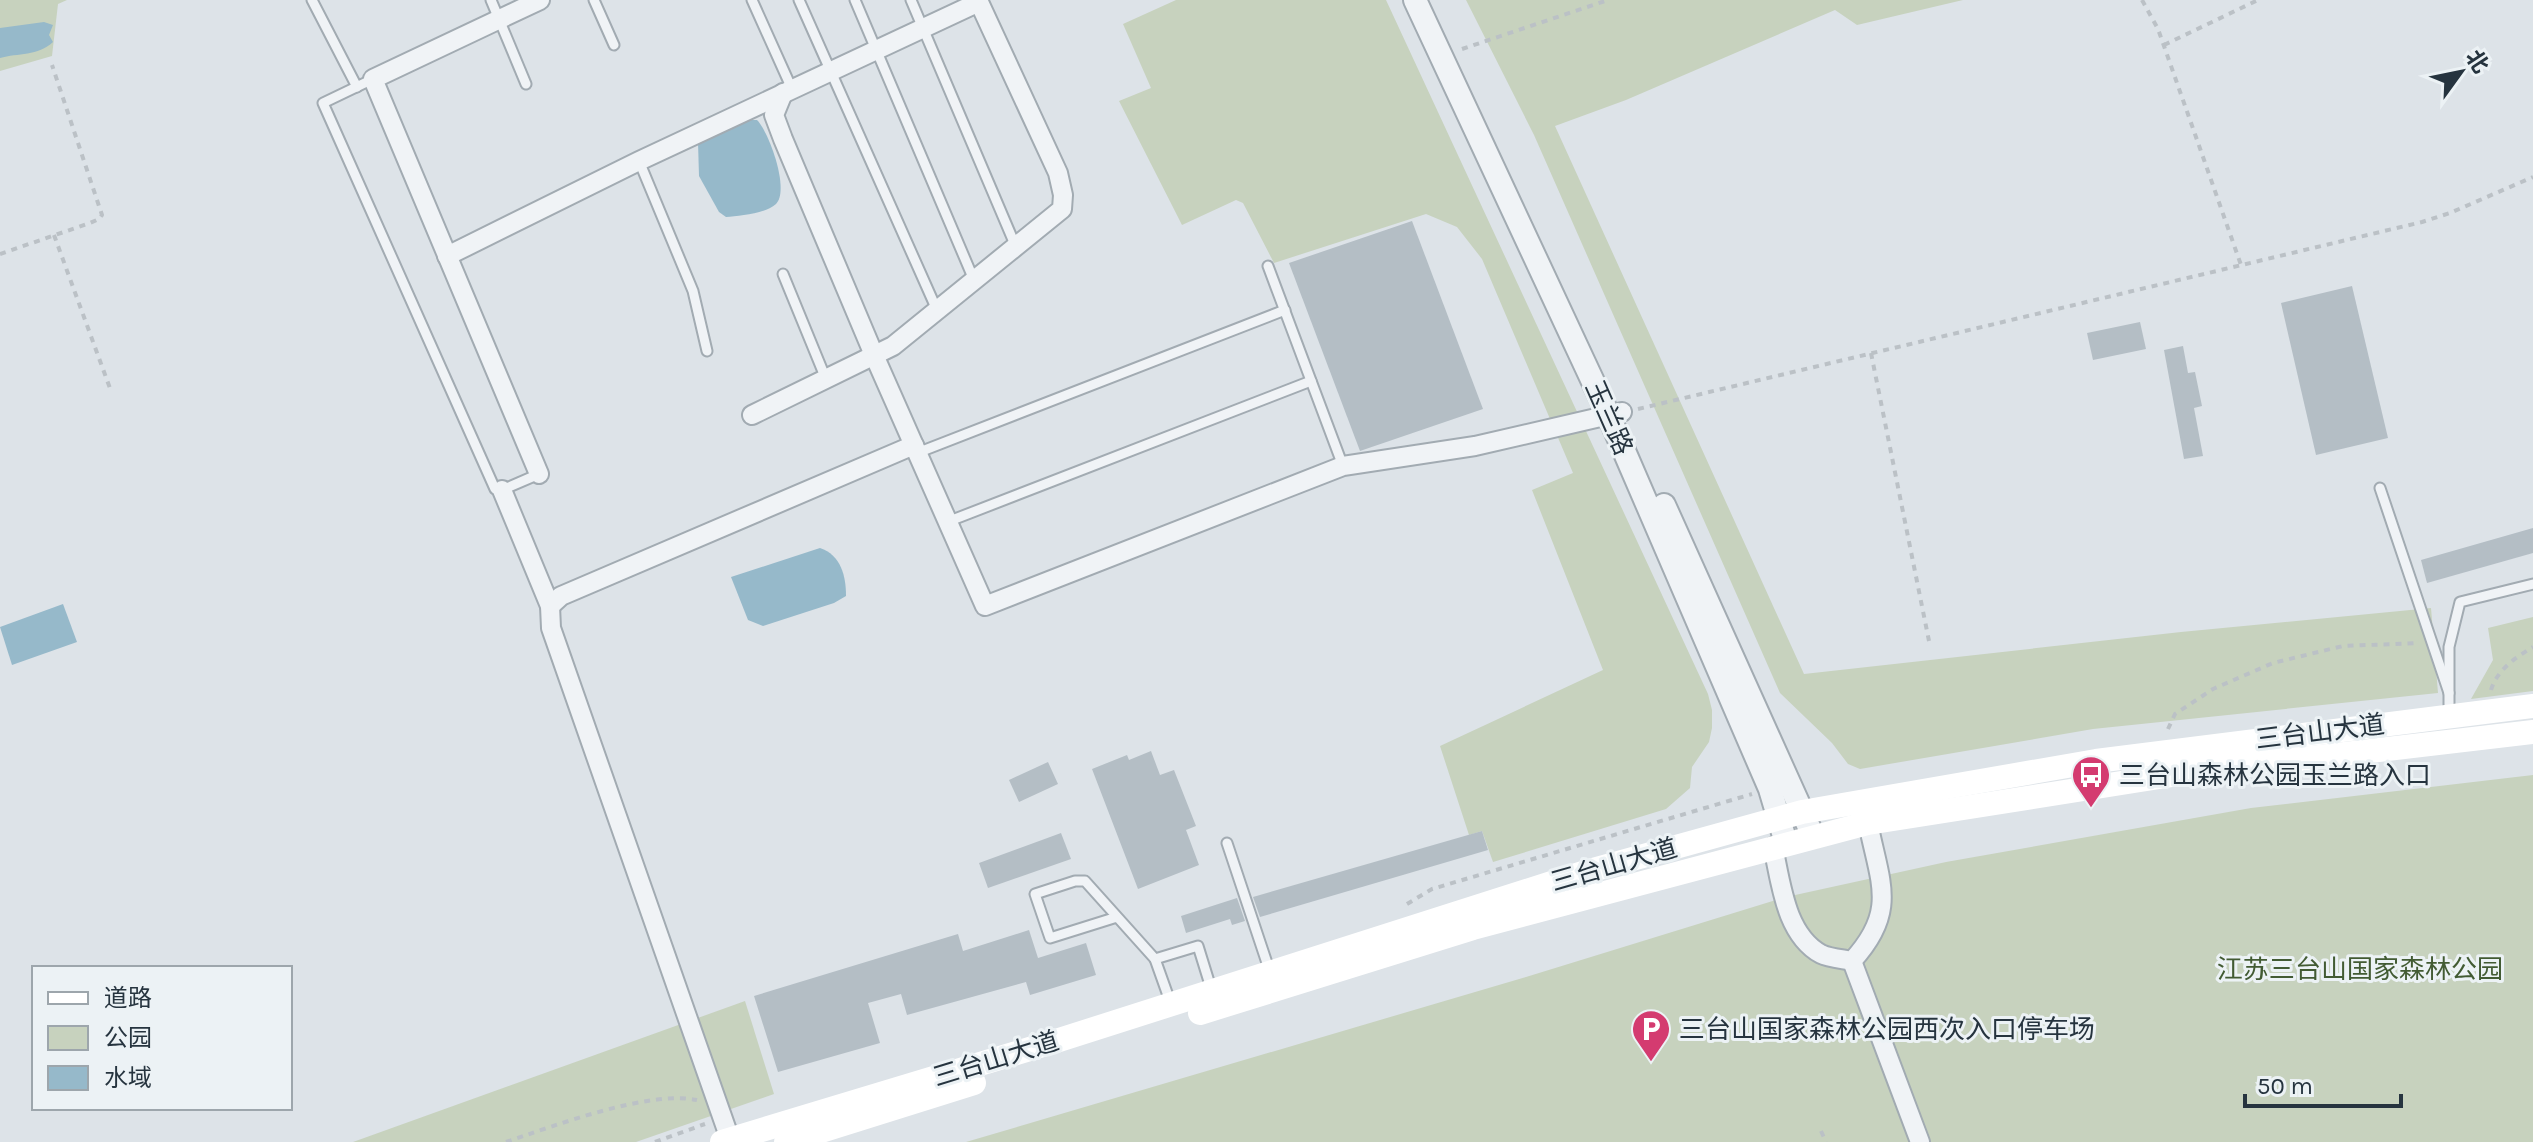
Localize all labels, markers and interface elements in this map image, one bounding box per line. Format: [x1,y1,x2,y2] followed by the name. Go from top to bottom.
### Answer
[2421,32,2501,112] north arrow
[2460,45,2494,78] text: 北
[1579,376,1639,460] street label: 玉兰路
[2254,709,2386,755] street label: 三台山大道
[2070,754,2112,809] bus stop icon: 三台山森林公园玉兰路入口
[2119,760,2431,791] place label: 三台山森林公园玉兰路入口
[1547,832,1681,898] street label: 三台山大道
[2217,954,2503,985] park label: 江苏三台山国家森林公园
[32,966,292,1110] legend
[104,984,152,1012] text: 道路
[1630,1008,1672,1063] parking icon: 三台山国家森林公园西次入口停车场
[1679,1014,2095,1045] place label: 三台山国家森林公园西次入口停车场
[104,1024,152,1052] text: 公园
[929,1025,1063,1093] street label: 三台山大道
[2245,1058,2401,1108] scale bar
[104,1064,152,1092] text: 水域
[2257,1072,2313,1100] text: 50 m

